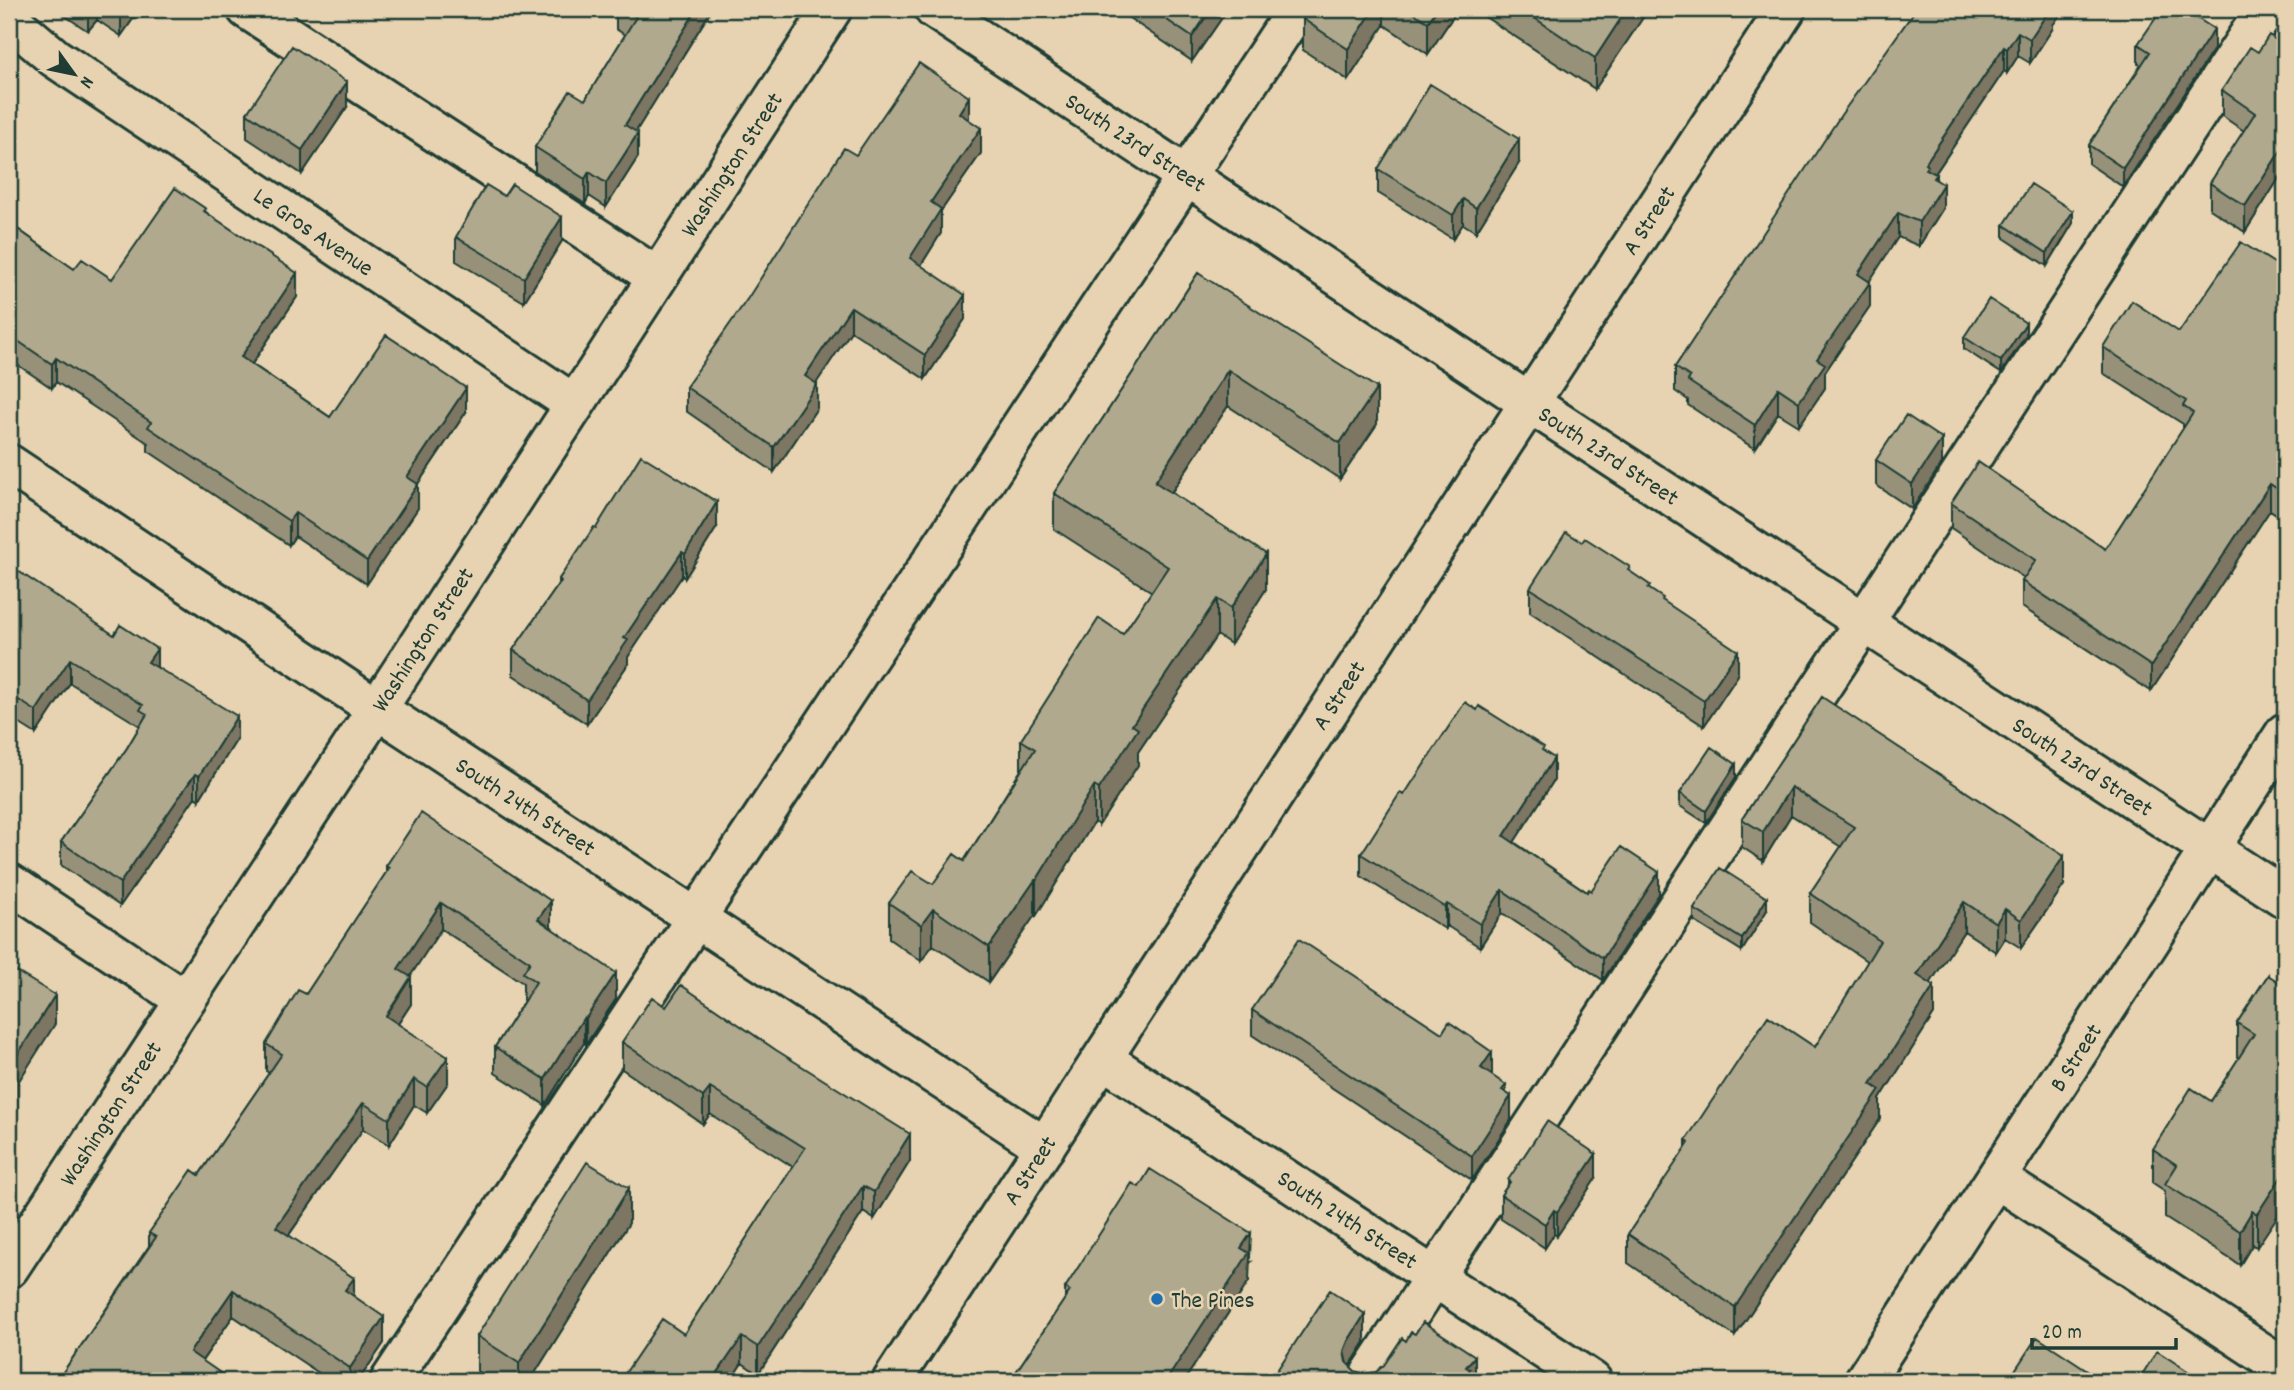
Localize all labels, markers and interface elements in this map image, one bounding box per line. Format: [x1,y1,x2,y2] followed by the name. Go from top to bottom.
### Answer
[38,38,108,108] north arrow
[71,70,99,93] text: N
[674,86,793,245] street label: Washington Street
[1057,86,1212,203] street label: South 23rd Street
[1615,180,1686,263] street label: A Street
[245,181,379,286] street label: Le Gros Avenue
[1530,399,1685,516] street label: South 23rd Street
[365,561,484,720] street label: Washington Street
[1305,655,1376,738] street label: A Street
[2004,710,2159,827] street label: South 23rd Street
[448,750,601,867] street label: South 24th Street
[2043,1018,2112,1099] street label: B Street
[53,1035,172,1194] street label: Washington Street
[996,1130,1067,1213] street label: A Street
[1270,1163,1423,1280] street label: South 24th Street
[1171,1285,1255,1319] place label: The Pines
[1149,1291,1165,1307] marker: The Pines
[2032,1306,2175,1350] scale bar
[2042,1319,2082,1349] text: 20 m

